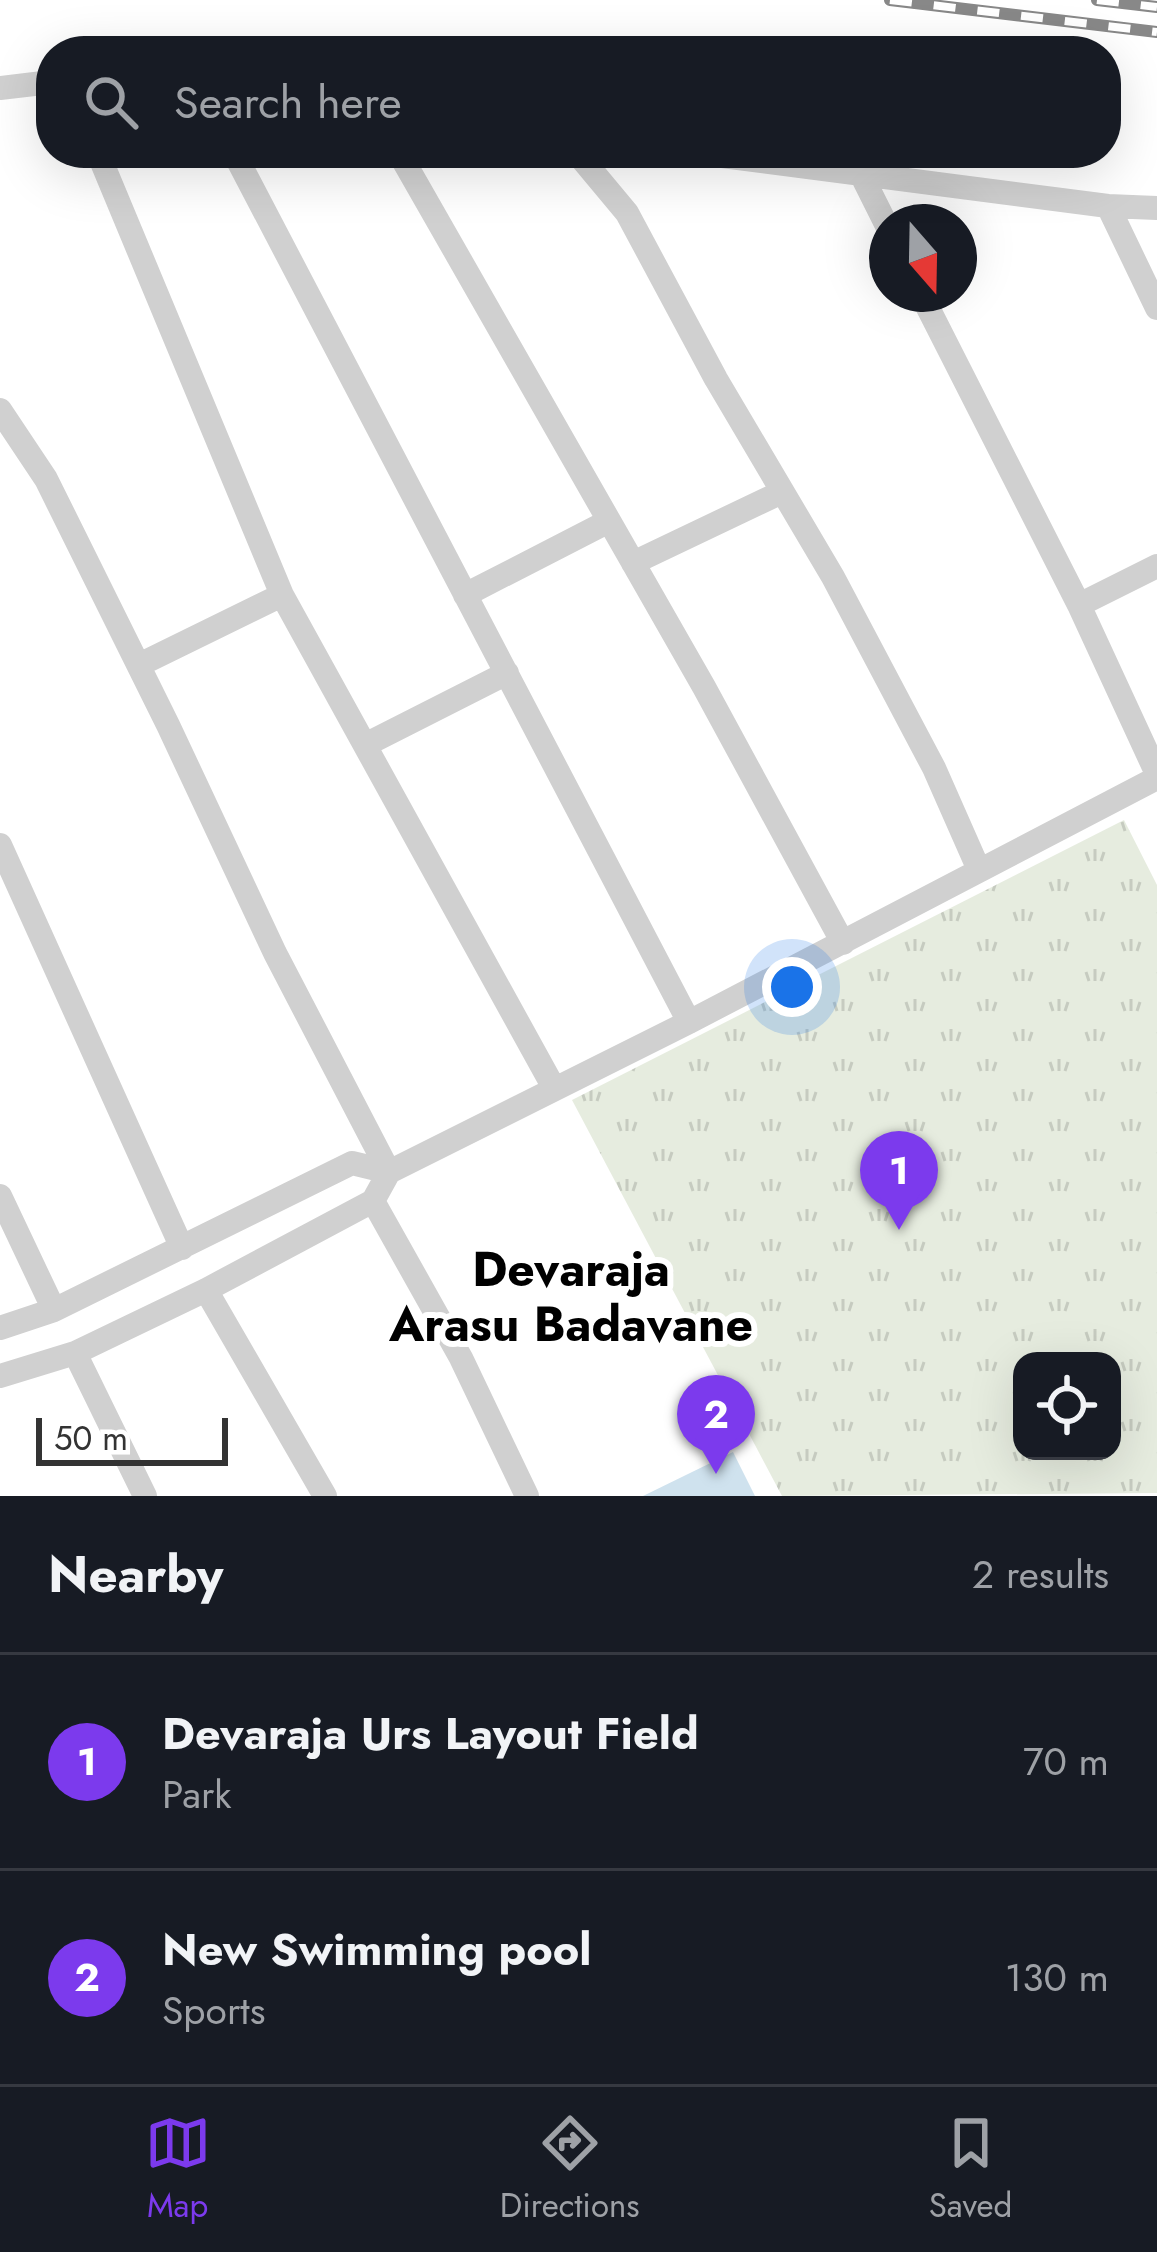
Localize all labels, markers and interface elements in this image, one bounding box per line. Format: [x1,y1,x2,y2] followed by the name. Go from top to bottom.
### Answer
[36,36,1121,168] search box
[78,69,144,135] icon: search
[174,70,402,135] text: Search here
[869,204,977,312] north arrow
[762,957,822,1017] your location
[860,1131,938,1230] pin: 1
[388,1235,753,1359] district label: Devaraja Arasu Badavane
[1013,1352,1121,1460] map controls
[1013,1352,1121,1460] button: locate
[677,1375,755,1474] pin: 2
[36,1412,228,1465] scale bar
[54,1415,128,1462] text: 50 m
[48,1537,223,1611] text: Nearby
[972,1546,1109,1603] text: 2 results
[162,1701,699,1766] text: Devaraja Urs Layout Field
[77,1733,97,1790] text: 1
[1023,1733,1109,1790] text: 70 m
[162,1766,232,1823] text: Park
[162,1917,591,1982] text: New Swimming pool
[74,1949,100,2006] text: 2
[1005,1949,1109,2006] text: 130 m
[162,1982,265,2039] text: Sports
[145,2110,211,2229] tab: Map
[500,2110,640,2229] tab: Directions
[929,2110,1012,2229] tab: Saved

